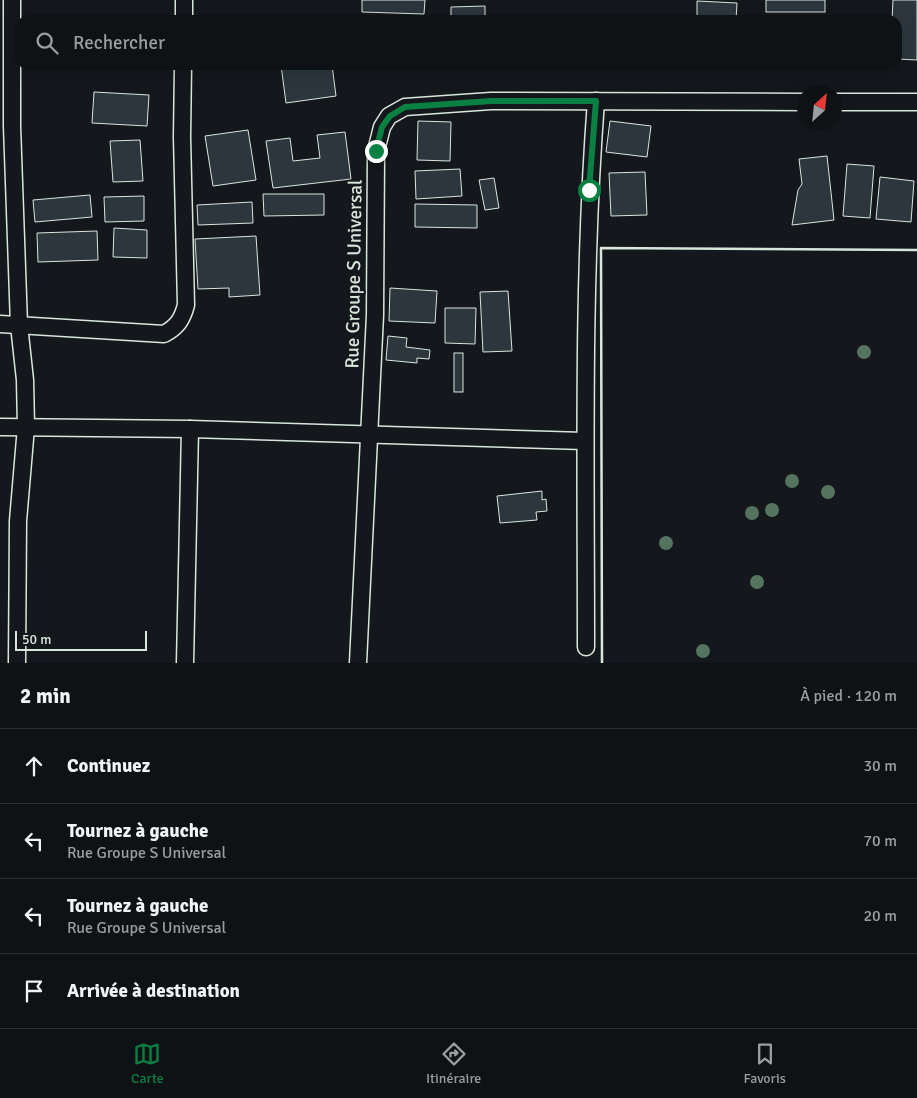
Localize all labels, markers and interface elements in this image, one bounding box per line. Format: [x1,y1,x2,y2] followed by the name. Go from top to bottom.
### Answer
[15,15,902,70] search box
[33,29,61,57] icon: search
[73,31,165,55] text: Rechercher
[797,85,842,130] north arrow
[365,140,388,163] route end
[340,179,368,369] street label: Rue Groupe S Universal
[578,179,601,202] route start
[15,628,148,651] scale bar
[22,631,51,648] text: 50 m
[20,683,71,709] text: 2 min
[800,686,897,706] text: À pied · 120 m
[20,752,48,780] icon: ahead
[67,754,150,778] text: Continuez
[863,756,897,776] text: 30 m
[67,819,208,843] text: Tournez à gauche
[20,827,48,855] icon: left
[863,831,897,851] text: 70 m
[67,843,226,863] text: Rue Groupe S Universal
[67,894,208,918] text: Tournez à gauche
[20,902,48,930] icon: left
[863,906,897,926] text: 20 m
[67,918,226,938] text: Rue Groupe S Universal
[20,977,48,1005] icon: arrive
[67,979,240,1003] text: Arrivée à destination
[131,1040,164,1087] tab: Carte
[426,1040,481,1087] tab: Itinéraire
[743,1040,786,1087] tab: Favoris

